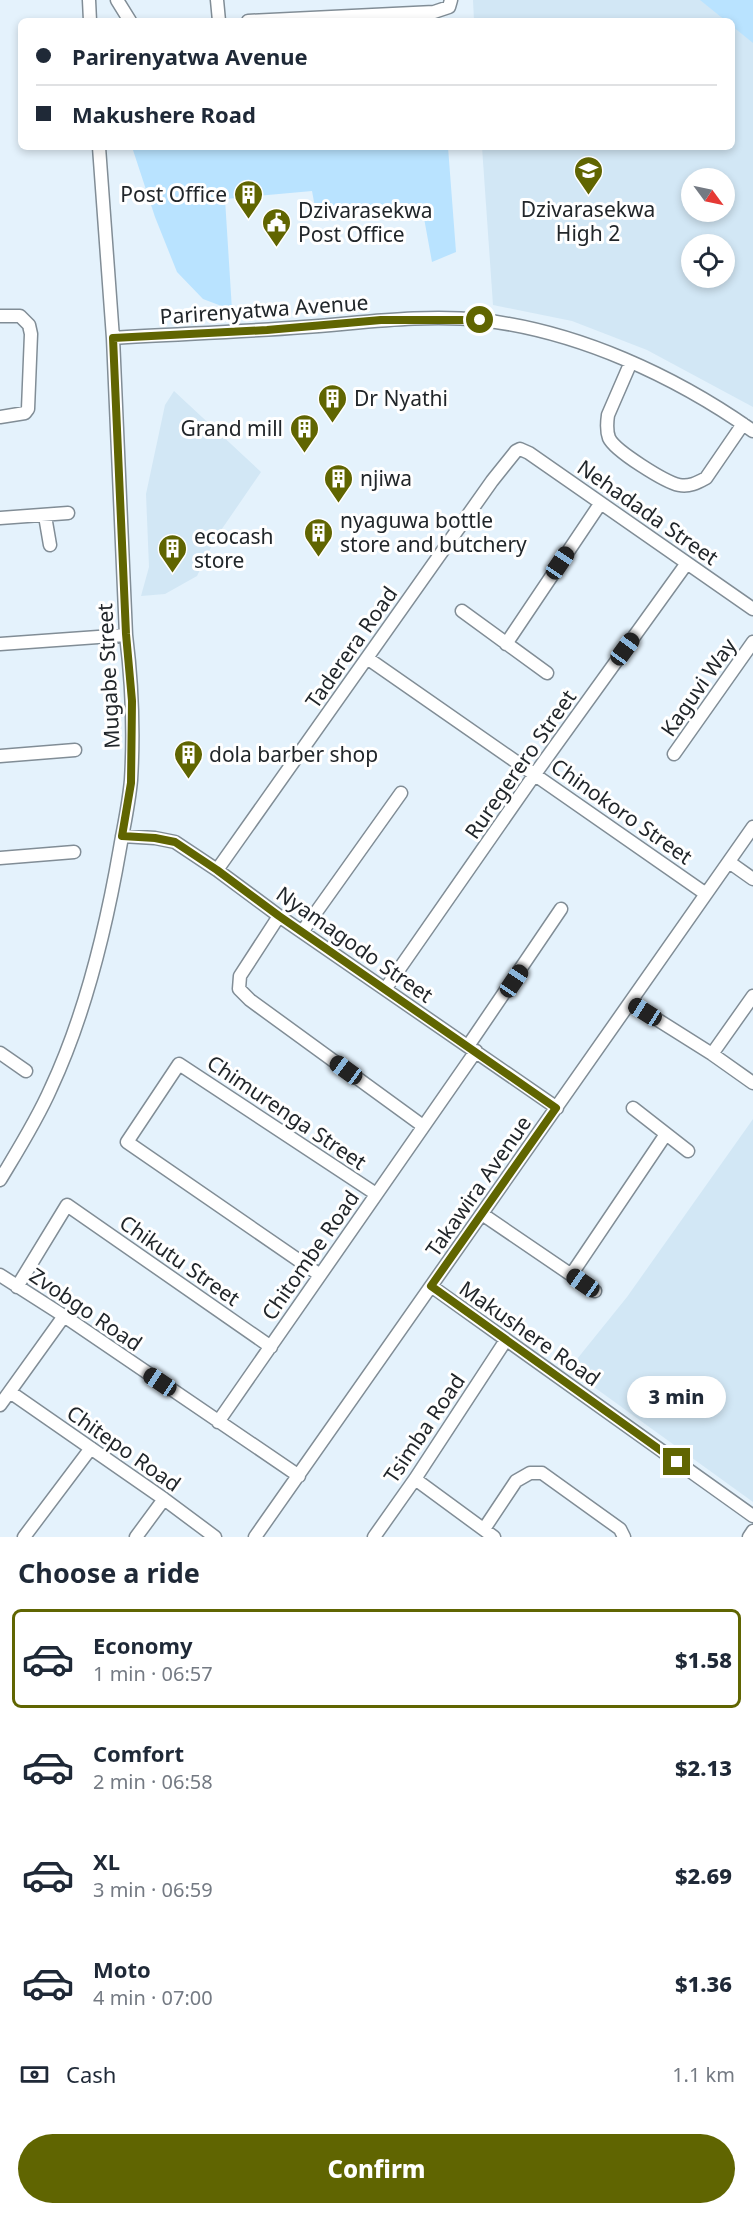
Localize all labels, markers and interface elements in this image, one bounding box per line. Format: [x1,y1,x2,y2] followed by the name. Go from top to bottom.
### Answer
[72,41,308,71] text: Parirenyatwa Avenue
[72,99,256,129] text: Makushere Road
[572,154,604,196] school or university icon: Dzivarasekwa High 2
[681,168,735,222] north arrow
[681,168,735,288] map controls
[232,178,264,220] building icon: Post Office
[120,180,227,208] place label: Post Office
[521,195,655,247] place label: Dzivarasekwa High 2
[298,196,433,248] place label: Dzivarasekwa Post Office
[261,206,293,248] public building icon: Dzivarasekwa Post Office
[681,234,735,288] button: locate
[159,288,369,330] street label: Parirenyatwa Avenue
[466,306,493,333] route start
[317,382,349,424] building icon: Dr Nyathi
[354,384,448,412] place label: Dr Nyathi
[288,412,320,454] building icon: Grand mill
[180,414,283,442] place label: Grand mill
[572,453,724,571] street label: Nehadada Street
[323,462,355,504] building icon: njiwa
[360,464,412,492] place label: njiwa
[340,506,527,558] place label: nyaguwa bottle store and butchery
[303,516,335,558] building icon: nyaguwa bottle store and butchery
[194,522,274,574] place label: ecocash store
[157,532,189,574] building icon: ecocash store
[542,543,578,583] car
[299,581,403,713] street label: Taderera Road
[90,602,126,749] street label: Mugabe Street
[607,629,643,669] car
[654,632,742,742] street label: Kaguvi Way
[458,684,582,844] street label: Ruregerero Street
[172,738,204,780] building icon: dola barber shop
[209,740,378,768] place label: dola barber shop
[546,752,698,870] street label: Chinokoro Street
[271,879,439,1009] street label: Nyamagodo Street
[496,961,532,1001] car
[625,995,665,1029] car
[202,1048,372,1176] street label: Chimurenga Street
[326,1052,366,1088] car
[419,1110,537,1262] street label: Takawira Avenue
[255,1185,365,1325] street label: Chitombe Road
[114,1208,246,1312] street label: Chikutu Street
[24,1261,148,1357] street label: Zvobgo Road
[563,1265,603,1301] car
[454,1274,606,1392] street label: Makushere Road
[140,1364,180,1400] car
[377,1368,471,1488] street label: Tsimba Road
[628,1375,726,1417] callout: 3 min
[649,1383,704,1410] text: 3 min
[62,1398,186,1498] street label: Chitepo Road
[663,1448,690,1475] route end
[18,1554,200,1591] text: Choose a ride
[93,1630,192,1660] text: Economy
[21,1632,75,1686] icon: car
[675,1644,732,1674] text: $1.58
[93,1660,213,1687] text: 1 min · 06:57
[93,1738,184,1768] text: Comfort
[21,1740,75,1794] icon: car
[675,1752,732,1782] text: $2.13
[93,1768,213,1795] text: 2 min · 06:58
[93,1846,120,1876] text: XL
[21,1848,75,1902] icon: car
[675,1860,732,1890] text: $2.69
[93,1876,213,1903] text: 3 min · 06:59
[93,1954,151,1984] text: Moto
[21,1956,75,2010] icon: car
[675,1968,732,1998] text: $1.36
[93,1984,213,2011] text: 4 min · 07:00
[18,2058,51,2091] icon: cash
[66,2059,116,2089] text: Cash
[672,2061,735,2088] text: 1.1 km
[18,2134,735,2203] button: Confirm

